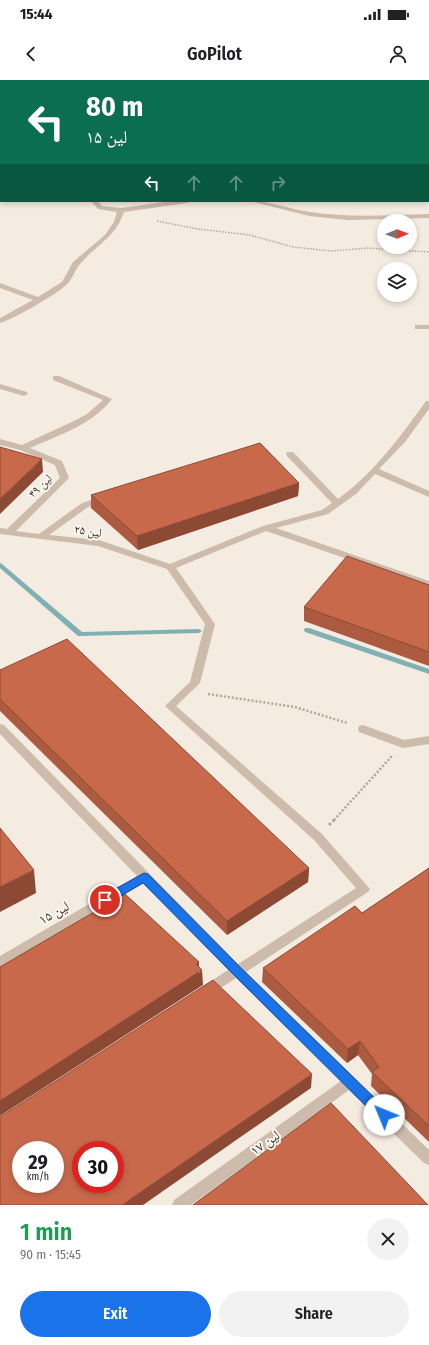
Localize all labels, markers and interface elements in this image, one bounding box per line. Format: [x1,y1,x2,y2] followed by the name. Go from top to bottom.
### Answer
[20,5,53,23] text: 15:44
[20,43,42,65] icon: back
[187,43,242,65] text: GoPilot
[387,43,409,65] icon: person
[86,90,143,123] text: 80 m
[20,96,72,148] icon: left
[86,126,127,148] text: لین ۱۵
[141,172,163,194] icon: left
[183,172,205,194] icon: ahead
[225,172,247,194] icon: ahead
[267,172,289,194] icon: right
[377,214,417,254] north arrow
[377,214,417,302] map controls
[377,262,417,302] button: layers
[25,471,55,501] street label: لین ۴۹
[73,522,103,540] street label: لین ۲۵
[88,883,122,917] pin
[94,889,116,911] icon: arrive
[36,898,72,928] street label: لین ۱۵
[363,1094,405,1136] position arrow
[247,1127,283,1159] street label: لین ۱۷
[72,1141,124,1193] speed limit sign: 30
[28,1150,48,1174] text: 29
[27,1171,49,1183] text: km/h
[20,1218,72,1246] text: 1 min
[367,1218,409,1260] button: close
[20,1247,81,1262] text: 90 m · 15:45
[20,1291,211,1337] button: Exit
[219,1291,409,1337] button: Share

